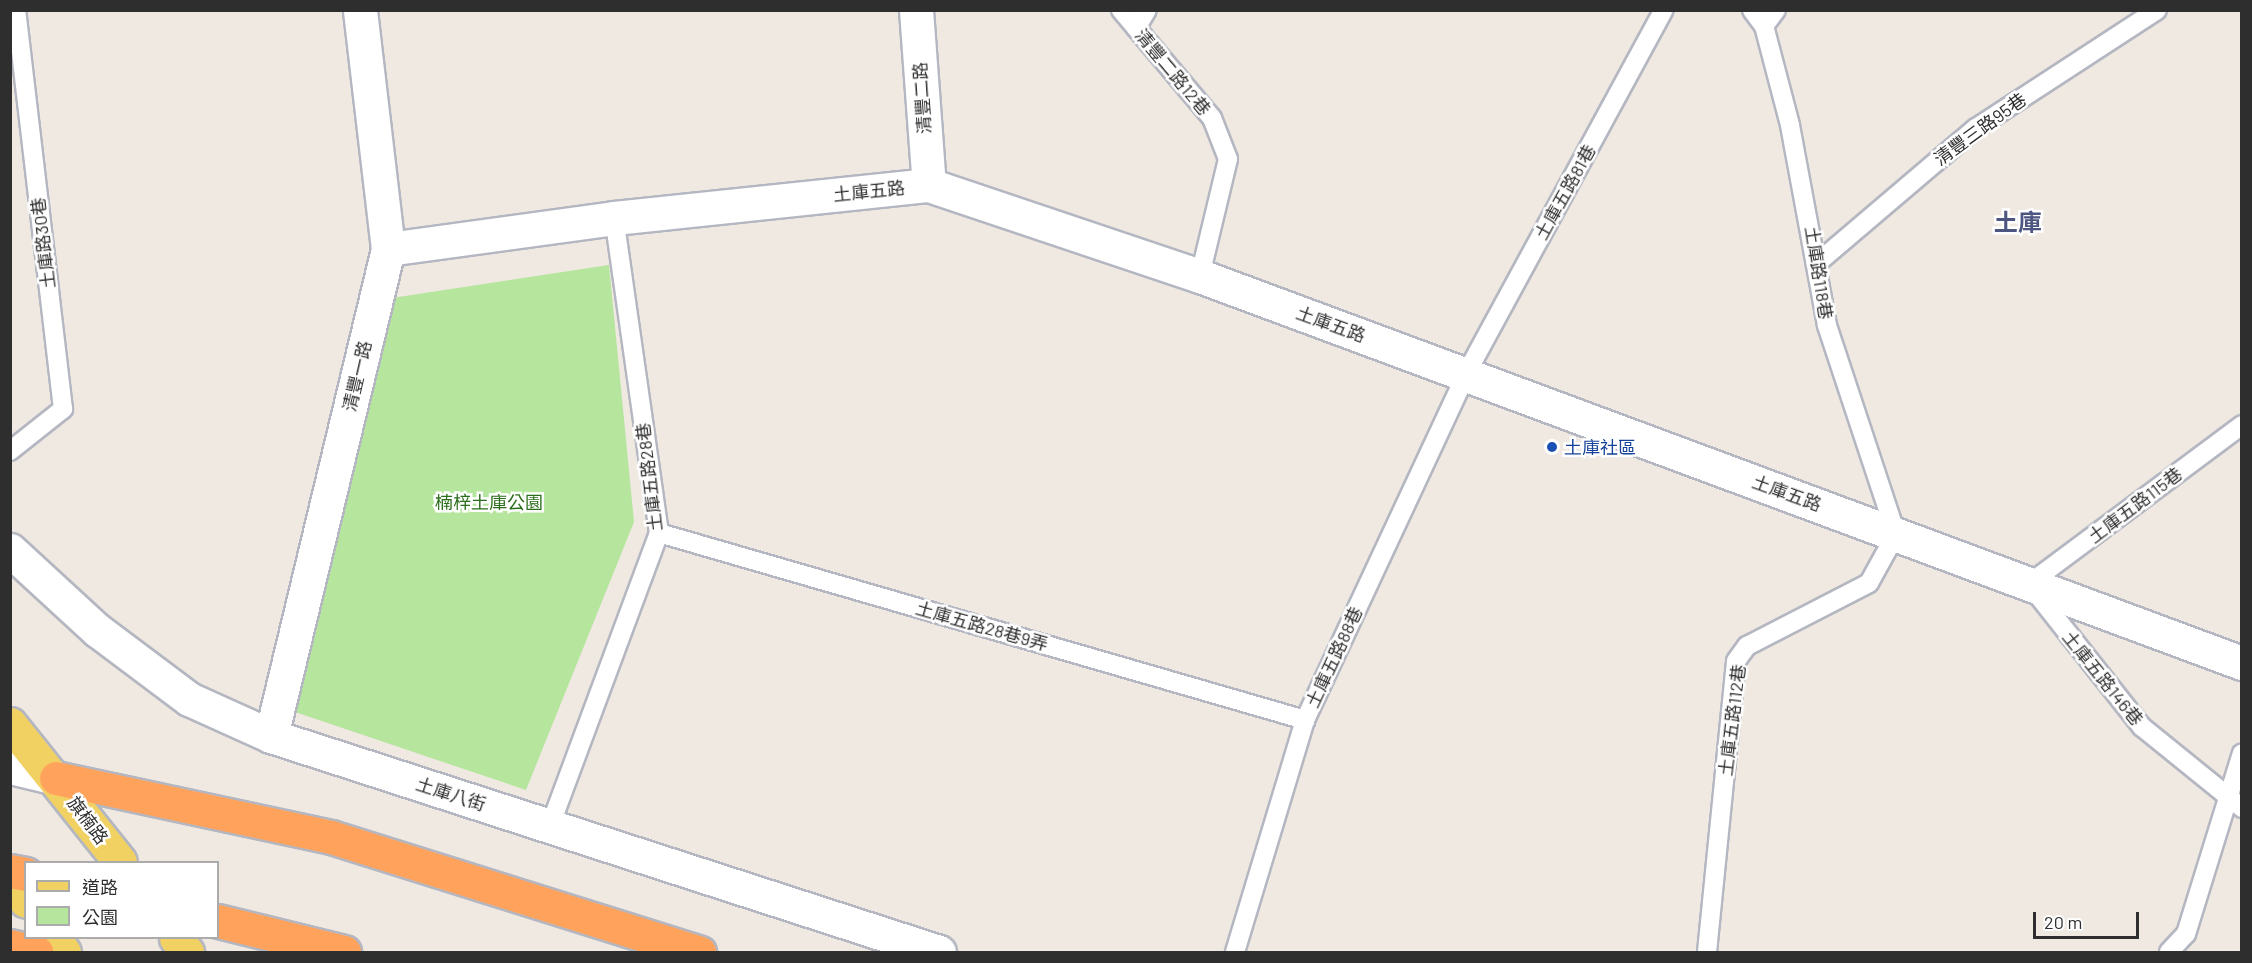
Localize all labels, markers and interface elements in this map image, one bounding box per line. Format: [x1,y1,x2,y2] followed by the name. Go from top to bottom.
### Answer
[1131,24,1215,120] street label: 清豐二路12巷
[909,61,935,135] street label: 清豐二路
[1930,88,2030,170] street label: 清豐三路95巷
[1530,141,1600,243] street label: 土庫五路81巷
[832,176,906,206] street label: 土庫五路
[27,196,59,290] street label: 土庫路30巷
[1994,208,2042,236] district label: 土庫
[1801,225,1837,321] street label: 土庫路118巷
[1293,302,1369,346] street label: 土庫五路
[338,338,376,414] street label: 清豐一路
[632,422,666,532] street label: 土庫五路28巷
[1564,436,1636,458] place label: 土庫社區
[1545,440,1559,454] marker: 土庫社區
[2084,463,2186,547] street label: 土庫五路115巷
[1749,471,1825,515] street label: 土庫五路
[435,491,543,513] park label: 楠梓土庫公園
[913,597,1051,655] street label: 土庫五路28巷9弄
[1301,603,1367,711] street label: 土庫五路88巷
[2058,626,2148,730] street label: 土庫五路146巷
[1714,663,1750,777] street label: 土庫五路112巷
[413,773,489,815] street label: 土庫八街
[63,792,113,848] street label: 旗楠路
[24,861,219,939] legend
[82,876,118,898] text: 道路
[2036,900,2142,938] scale bar
[82,906,118,928] text: 公園
[2044,911,2082,933] text: 20 m

